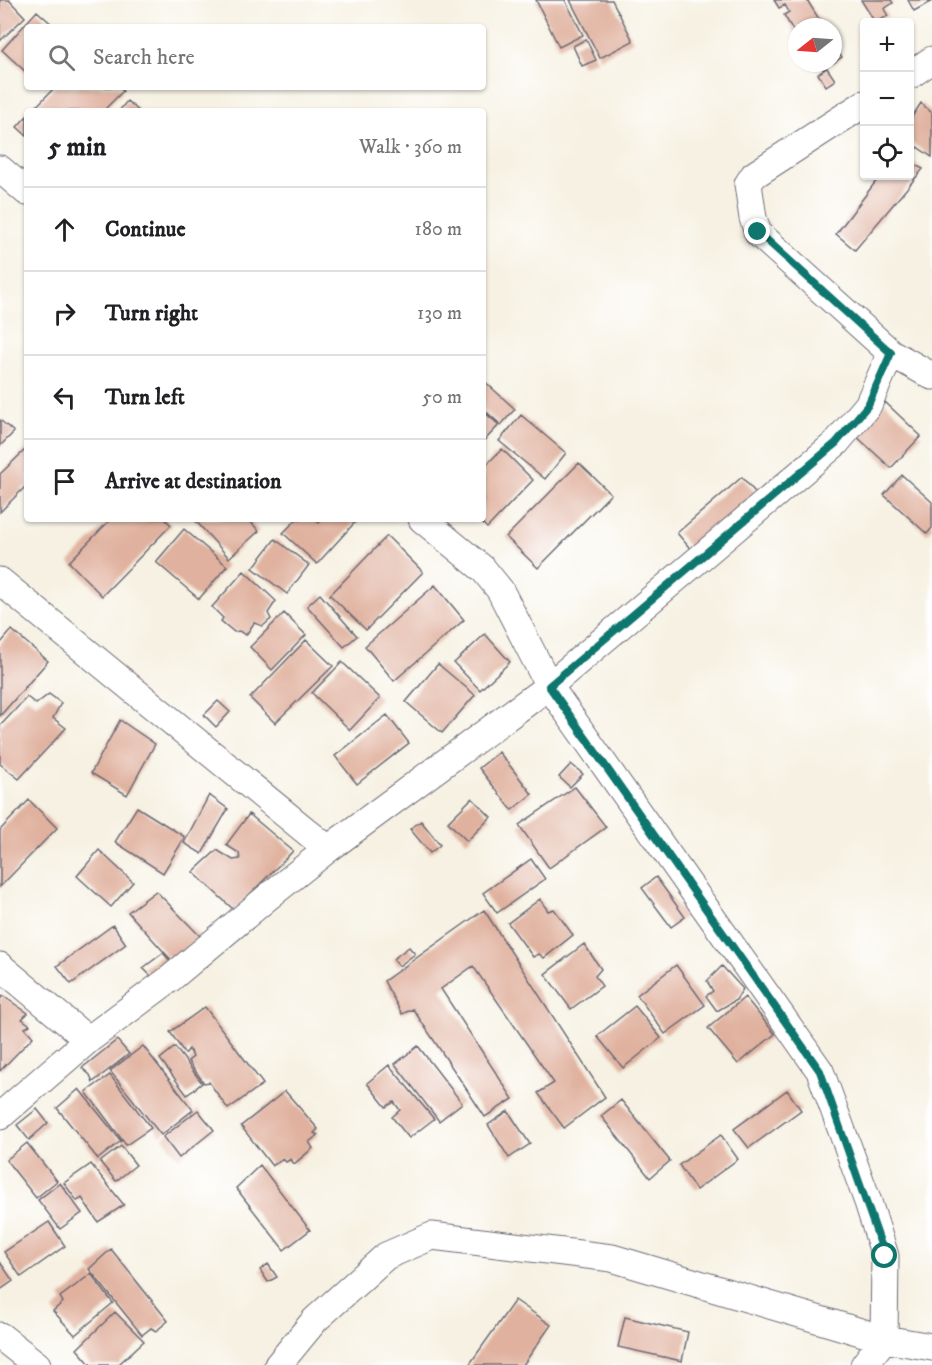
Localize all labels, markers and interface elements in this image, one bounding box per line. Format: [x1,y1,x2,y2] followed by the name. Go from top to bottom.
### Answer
[788,18,842,72] north arrow
[860,18,914,180] map controls
[860,18,914,72] button: +
[24,24,486,90] search box
[45,41,78,74] icon: search
[93,44,195,71] text: Search here
[860,72,914,126] button: −
[860,126,914,180] button: locate
[48,131,106,164] text: 5 min
[359,135,462,160] text: Walk · 360 m
[48,213,81,246] icon: ahead
[105,216,186,243] text: Continue
[415,217,462,242] text: 180 m
[744,218,770,244] route end
[48,297,81,330] icon: right
[105,300,198,327] text: Turn right
[417,301,462,326] text: 130 m
[48,381,81,414] icon: left
[105,384,185,411] text: Turn left
[422,385,462,410] text: 50 m
[48,465,81,498] icon: arrive
[105,468,282,495] text: Arrive at destination
[871,1242,897,1268] route start

